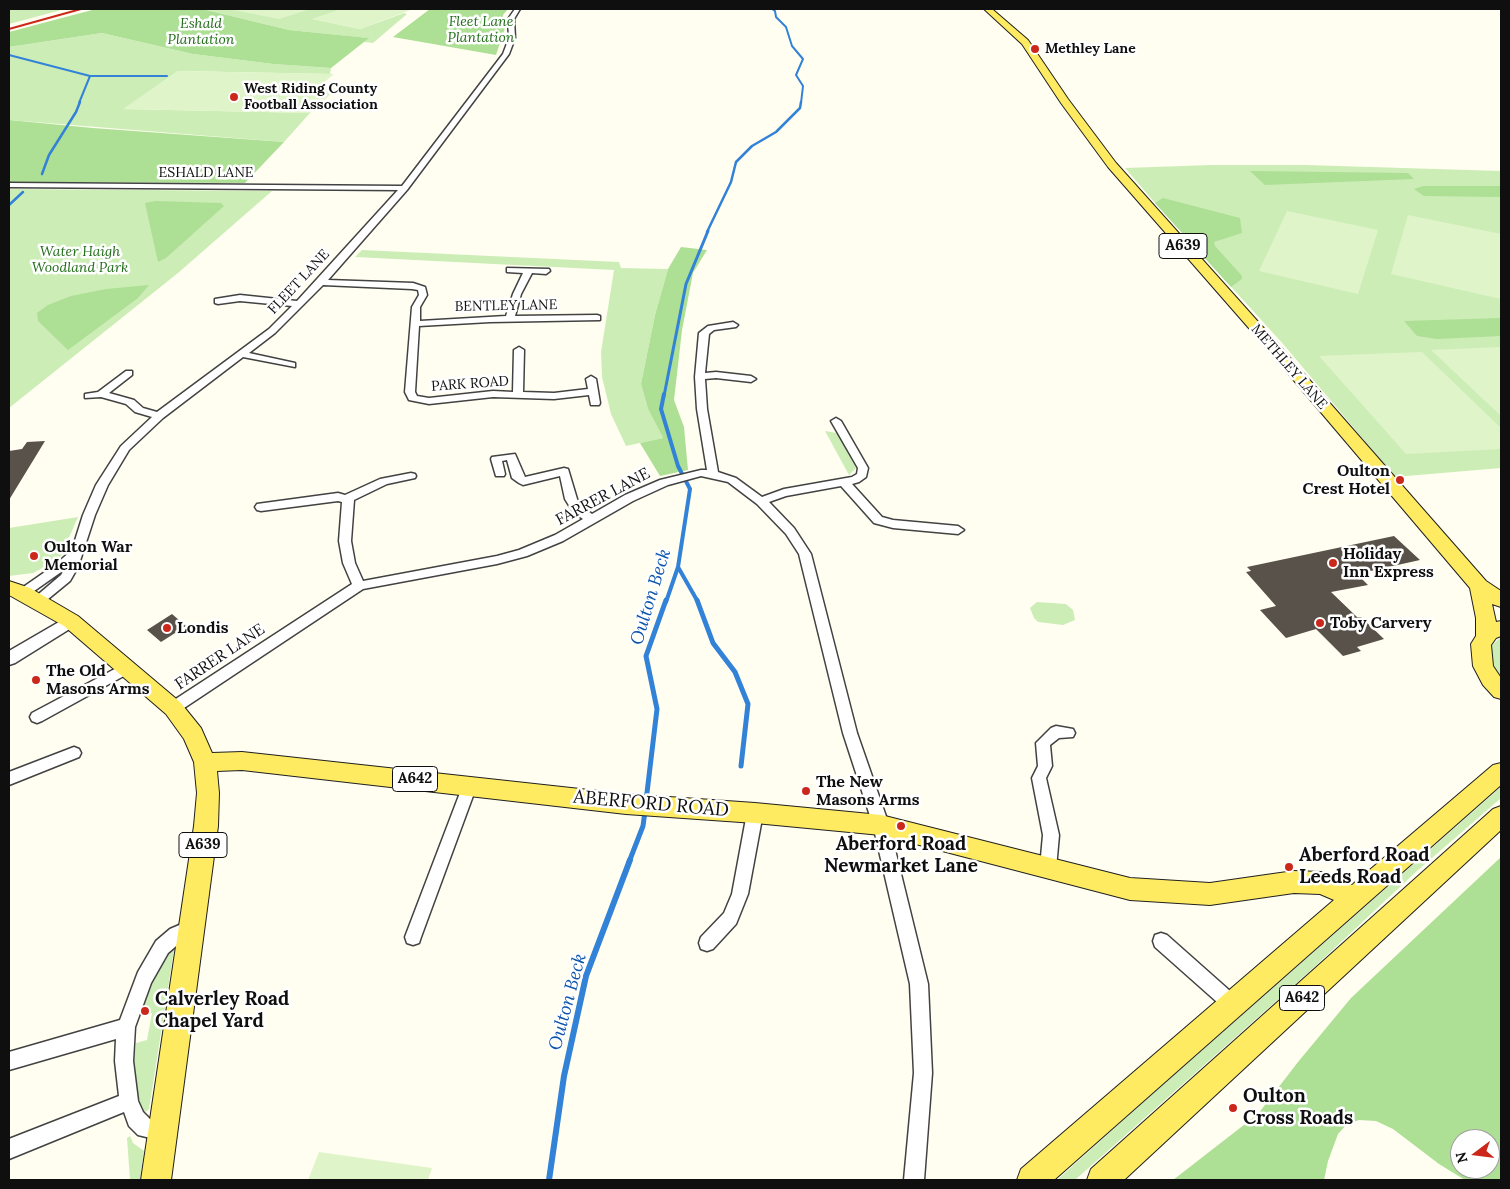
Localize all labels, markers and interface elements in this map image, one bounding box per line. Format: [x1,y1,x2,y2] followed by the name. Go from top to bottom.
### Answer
[448,14,514,46] park label: Fleet Lane Plantation
[168,16,234,48] park label: Eshald Plantation
[1045,41,1136,57] place label: Methley Lane
[1029,43,1041,55] marker: Methley Lane
[244,81,378,114] place label: West Riding County Football Association
[228,91,240,103] marker: West Riding County Football Association
[158,165,254,181] street label: ESHALD LANE
[1159,234,1207,258] road number: A639
[32,244,128,276] park label: Water Haigh Woodland Park
[265,246,333,318] street label: FLEET LANE
[454,297,558,315] street label: BENTLEY LANE
[1247,321,1331,413] street label: METHLEY LANE
[431,373,509,395] street label: PARK ROAD
[1302,461,1390,499] place label: Oulton Crest Hotel
[553,464,653,530] street label: FARRER LANE
[1394,474,1406,486] marker: Oulton Crest Hotel
[44,537,132,575] place label: Oulton War Memorial
[1343,544,1434,582] place label: Holiday Inn Express
[626,546,676,648] water label: Oulton Beck
[28,550,40,562] marker: Oulton War Memorial
[1327,557,1339,569] marker: Holiday Inn Express
[1330,613,1432,633] place label: Toby Carvery
[1314,617,1326,629] marker: Toby Carvery
[177,618,228,638] place label: Londis
[171,620,269,694] street label: FARRER LANE
[161,622,173,634] marker: Londis
[46,661,150,699] place label: The Old Masons Arms
[30,674,42,686] marker: The Old Masons Arms
[392,766,438,792] road number: A642
[816,772,920,810] place label: The New Masons Arms
[800,785,812,797] marker: The New Masons Arms
[572,786,730,822] street label: ABERFORD ROAD
[895,820,907,832] marker: Aberford Road Newmarket Lane
[179,832,227,858] road number: A639
[824,834,978,878] place label: Aberford Road Newmarket Lane
[1299,845,1430,889] place label: Aberford Road Leeds Road
[1283,861,1295,873] marker: Aberford Road Leeds Road
[545,951,591,1053] water label: Oulton Beck
[1280,986,1324,1010] road number: A642
[155,989,289,1033] place label: Calverley Road Chapel Yard
[139,1005,151,1017] marker: Calverley Road Chapel Yard
[1243,1086,1353,1130] place label: Oulton Cross Roads
[1227,1102,1239,1114] marker: Oulton Cross Roads
[1450,1129,1500,1179] north arrow
[1451,1150,1472,1165] text: N

